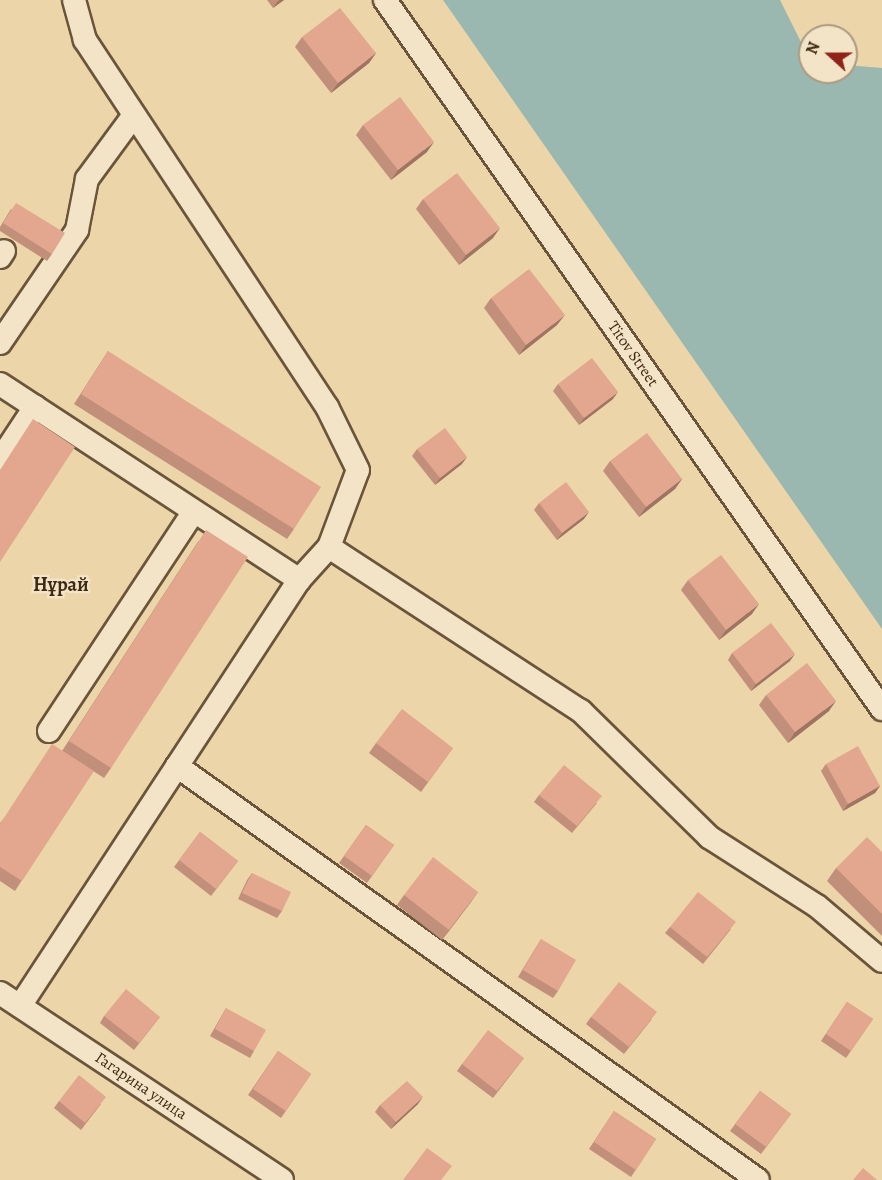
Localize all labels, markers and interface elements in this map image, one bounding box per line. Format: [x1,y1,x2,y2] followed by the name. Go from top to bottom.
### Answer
[798,24,858,84] north arrow
[801,39,825,58] text: N
[604,318,662,390] street label: Titov Street
[33,572,89,596] district label: Нұрай
[91,1048,191,1124] street label: Гагарина улица

